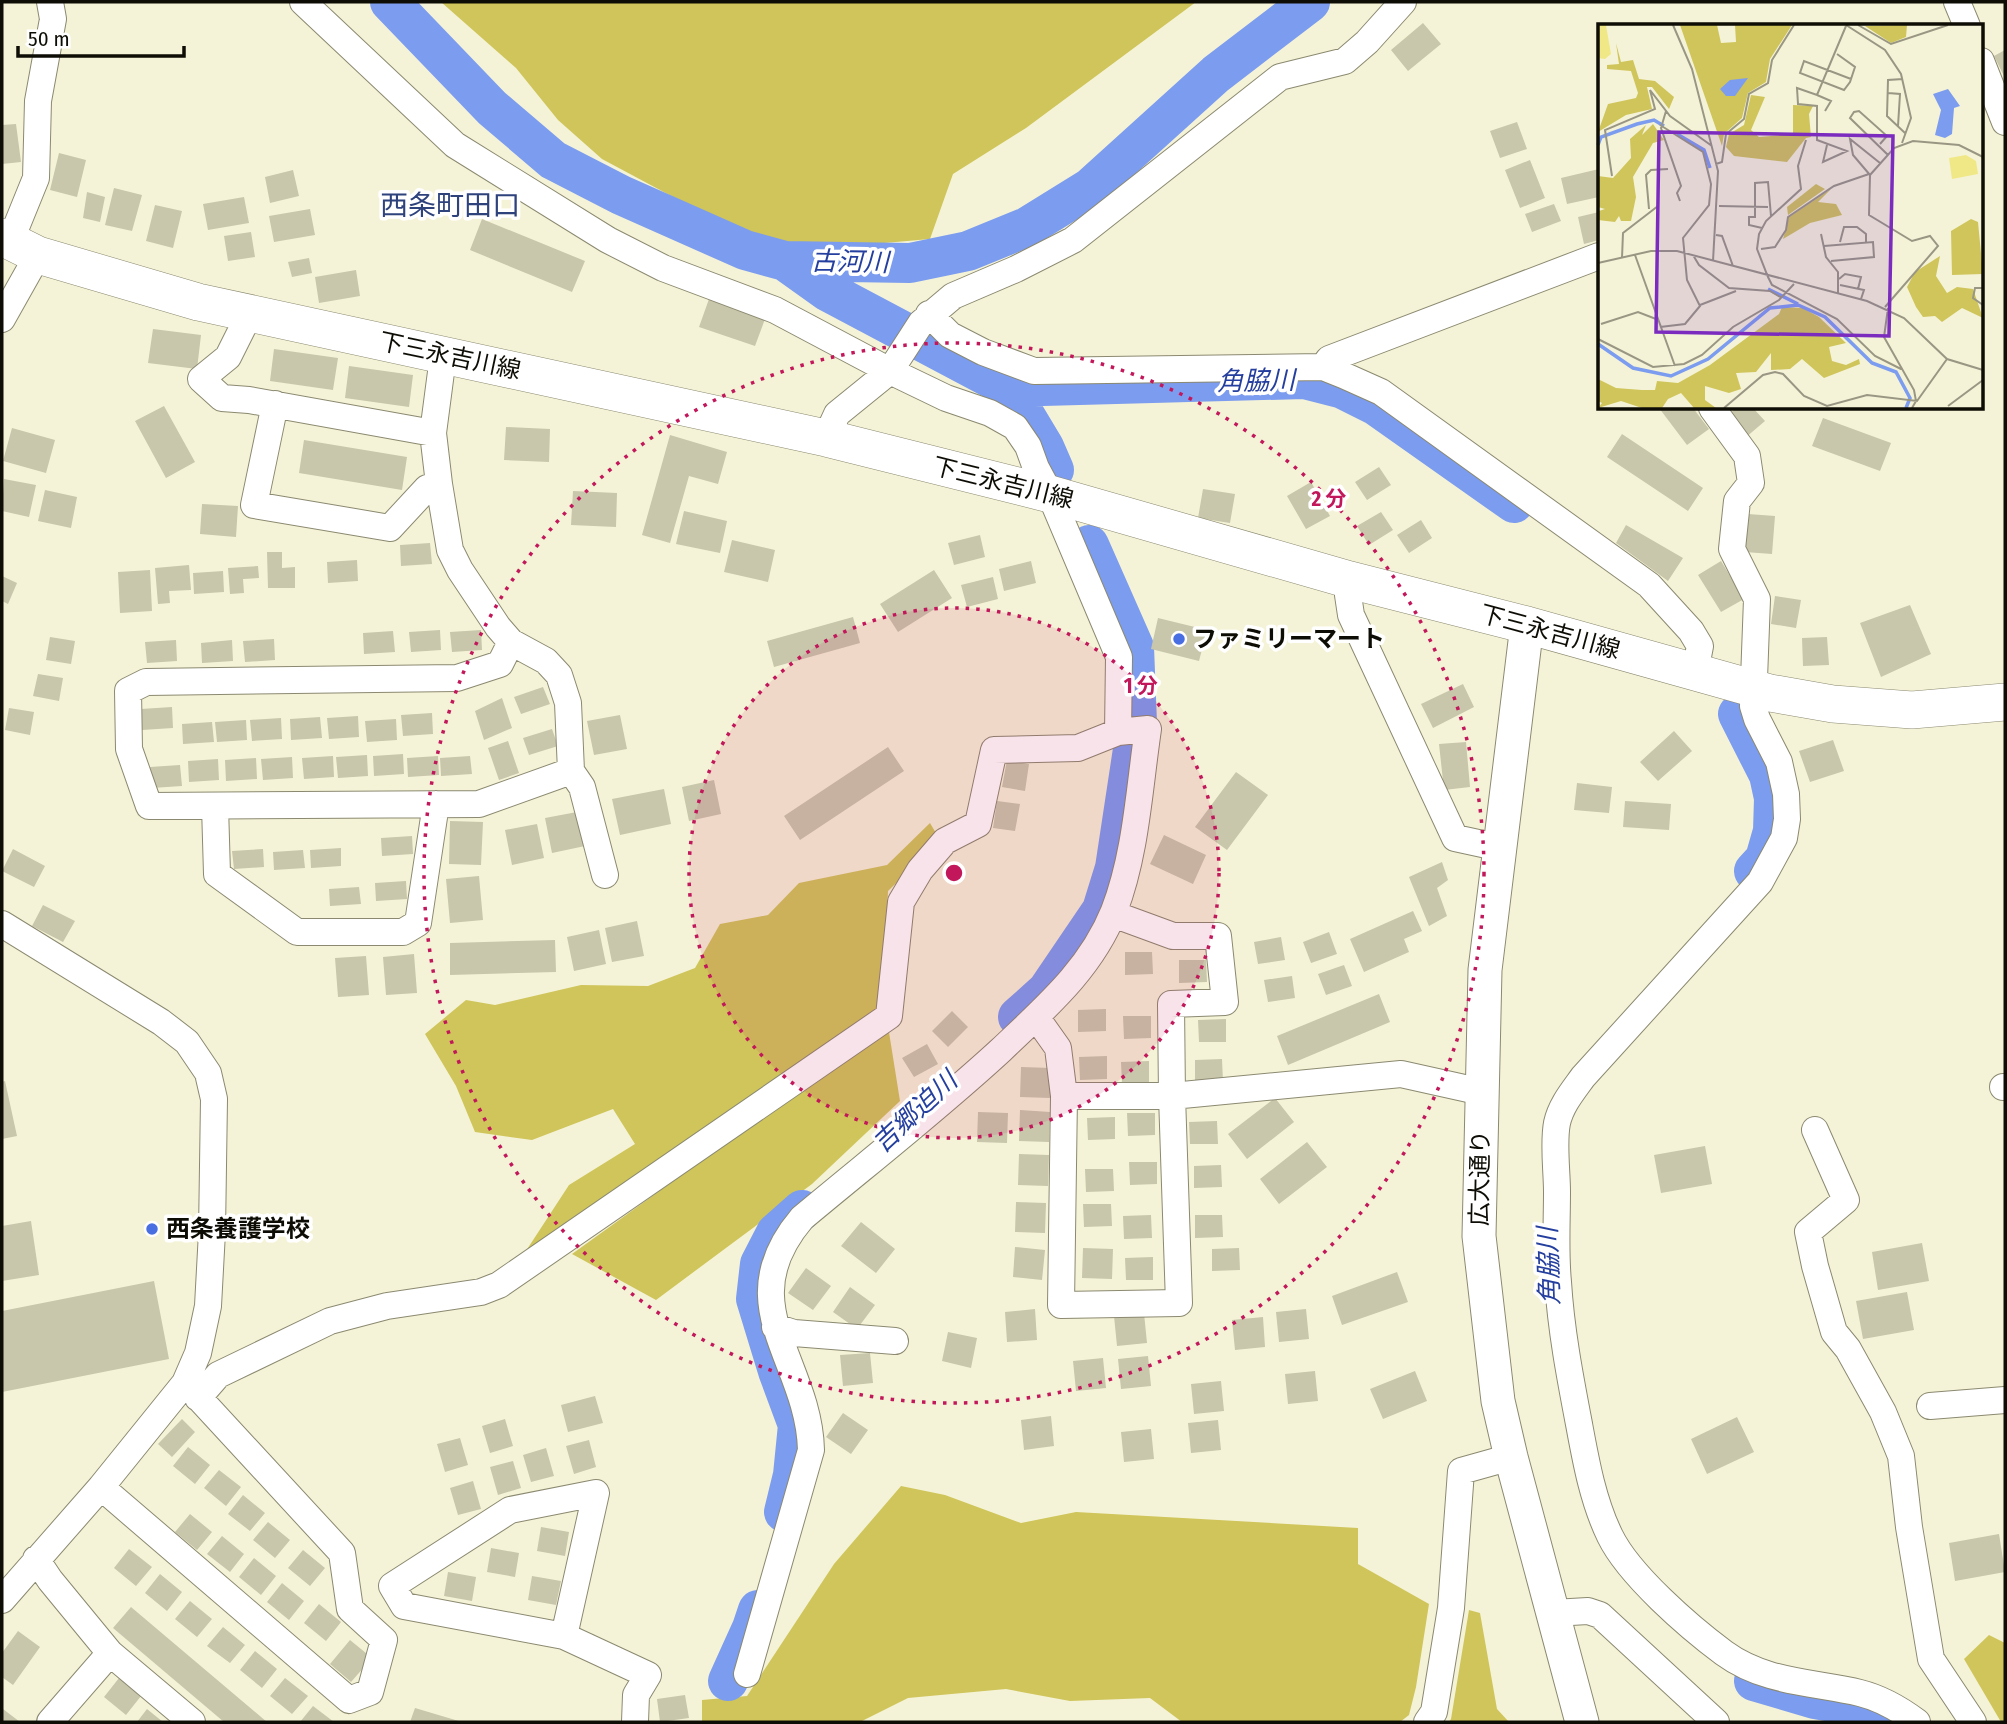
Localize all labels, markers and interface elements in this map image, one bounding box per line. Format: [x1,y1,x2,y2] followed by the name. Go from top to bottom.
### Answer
[18,14,184,58] scale bar
[1598,24,1982,410] inset map
[28,26,70,52] text: 50 m
[380,189,520,222] district label: 西条町田口
[811,246,892,278] water label: 古河川
[377,327,523,385] street label: 下三永吉川線
[1217,365,1298,397] water label: 角脇川
[930,452,1076,514] street label: 下三永吉川線
[1310,486,1347,512] text: 2 分
[1477,600,1623,664] street label: 下三永吉川線
[1193,625,1385,653] place label: ファミリーマート
[1171,631,1187,647] marker: ファミリーマート
[1124,673,1158,699] text: 1 分
[942,861,966,885] centre of rings
[866,1063,966,1159] water label: 吉郷迫川
[1465,1130,1495,1226] street label: 広大通り
[166,1215,310,1243] place label: 西条養護学校
[144,1221,160,1237] marker: 西条養護学校
[1532,1223,1566,1306] water label: 角脇川

